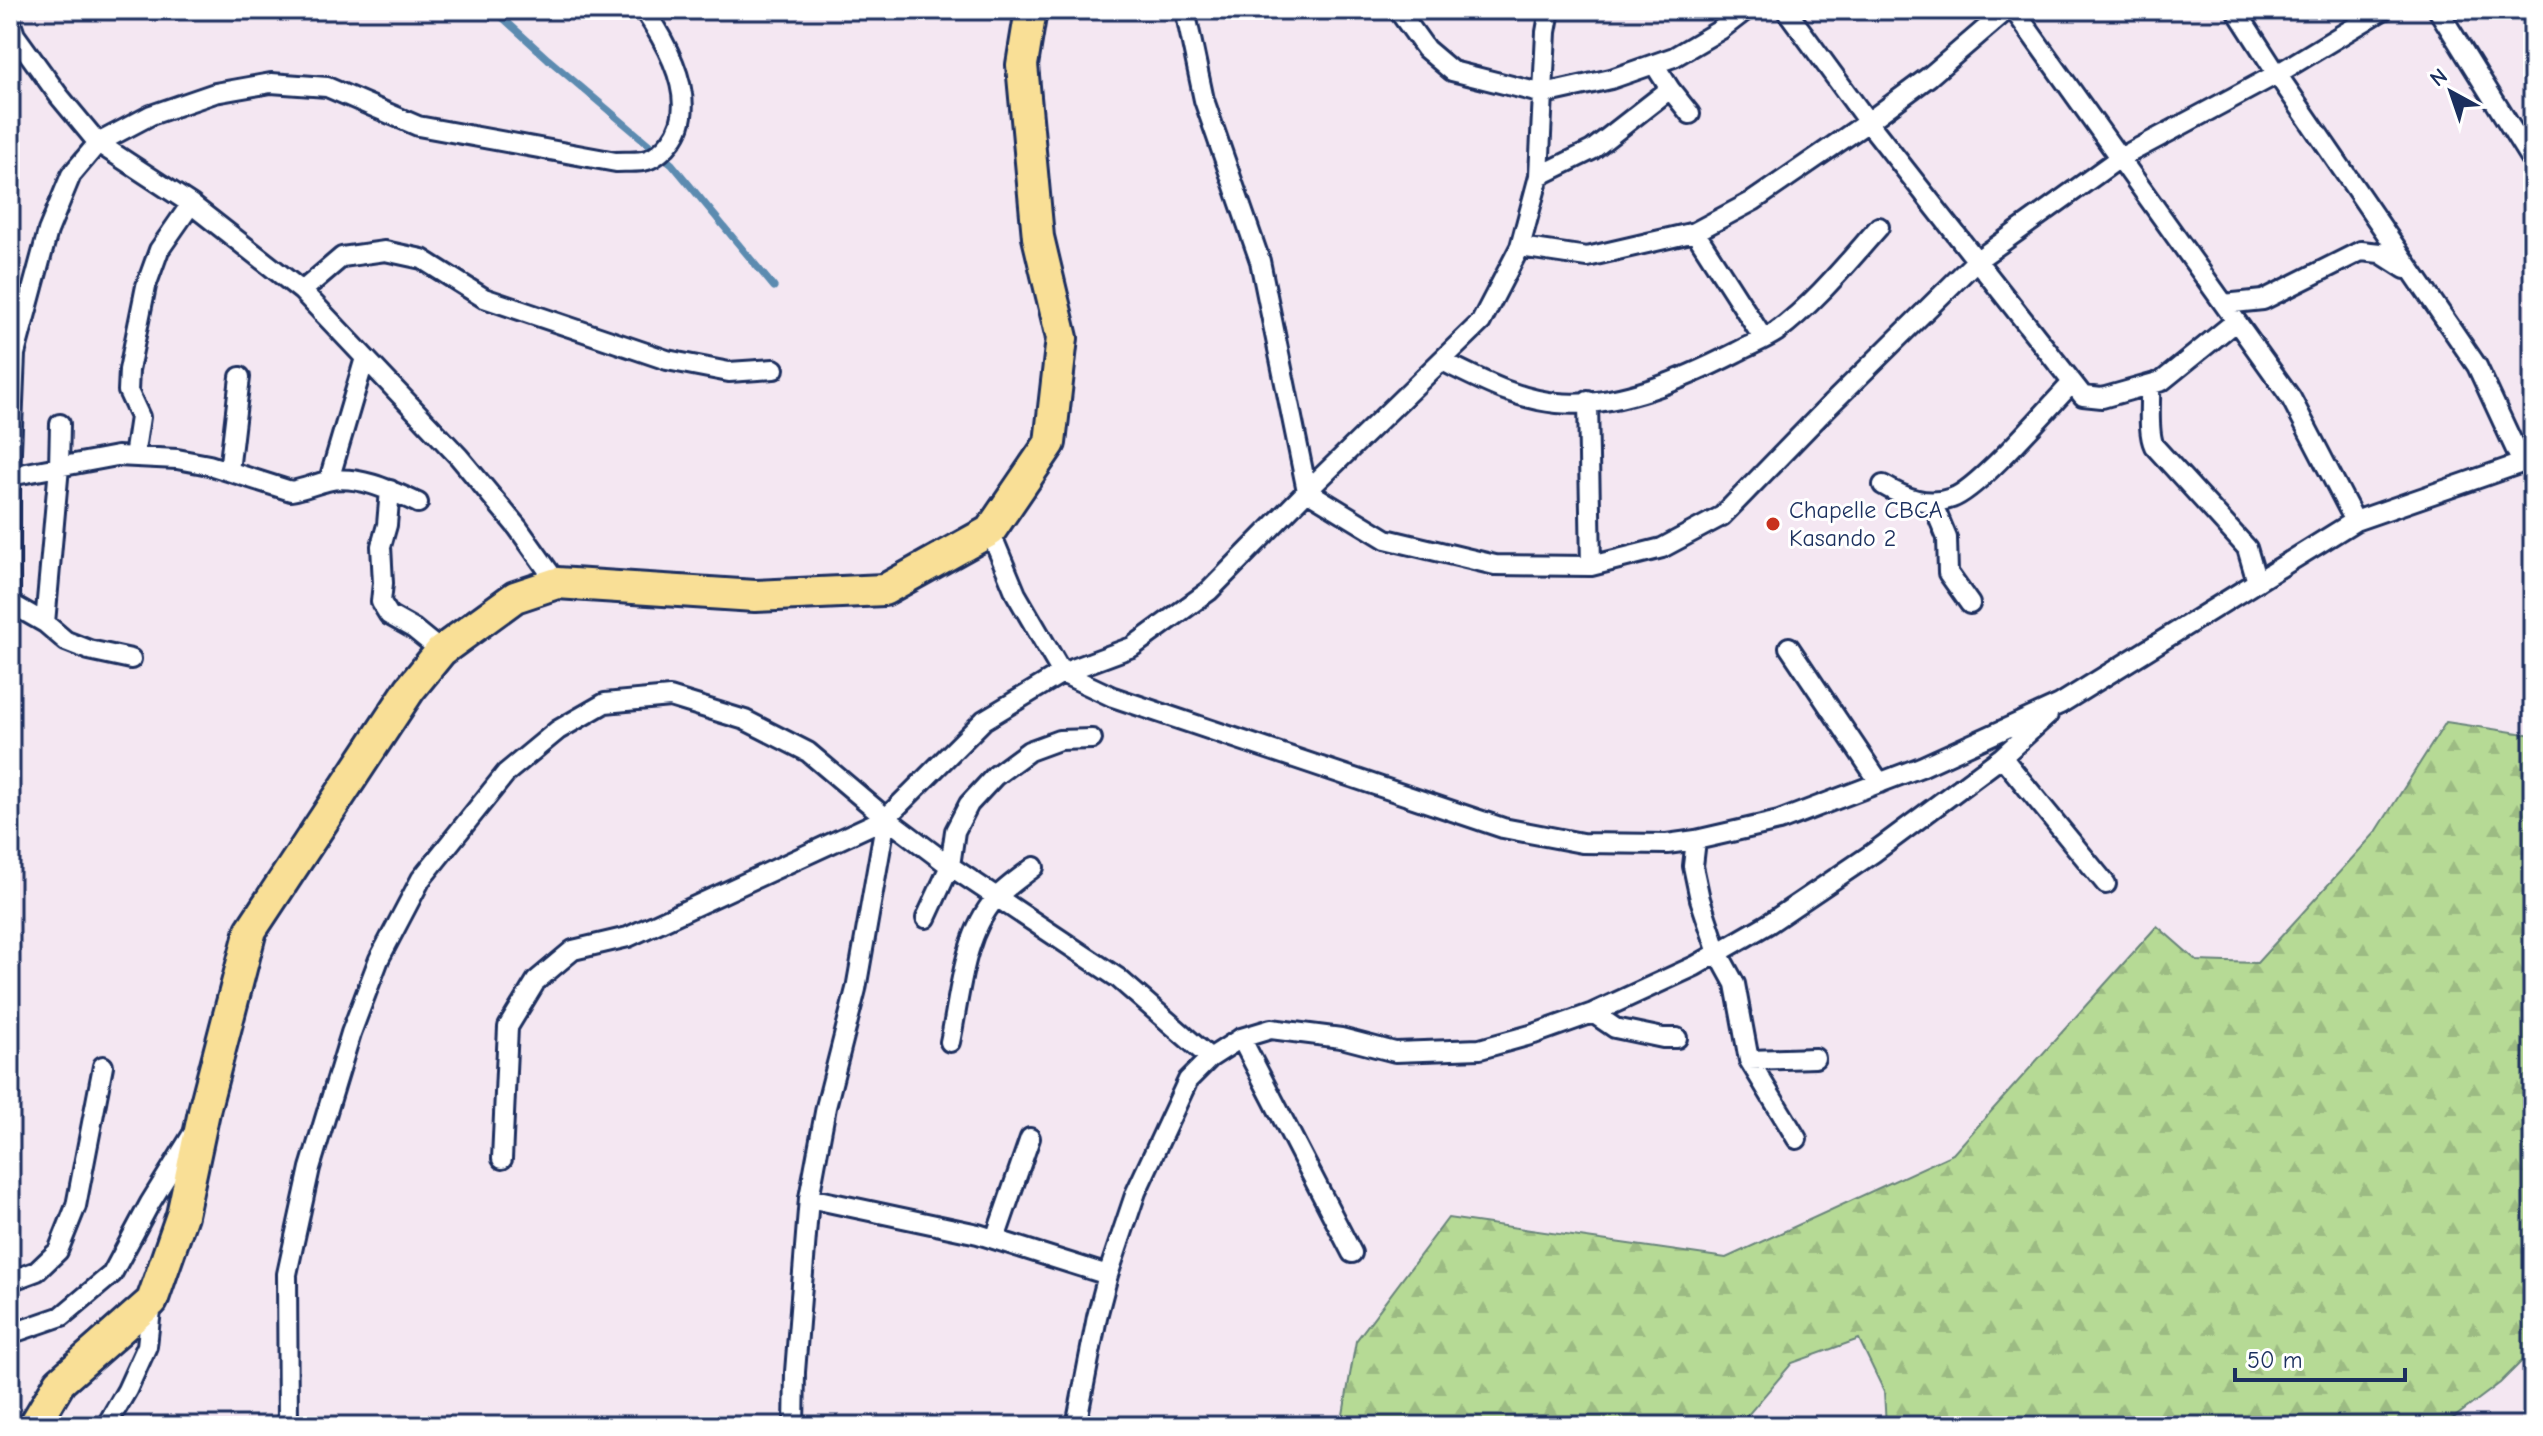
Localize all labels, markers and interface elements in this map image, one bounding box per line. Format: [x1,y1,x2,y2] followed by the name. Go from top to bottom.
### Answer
[2411,52,2491,132] north arrow
[2425,63,2453,92] text: N
[1789,496,1943,552] place label: Chapelle CBCA Kasando 2
[1764,515,1782,533] marker: Chapelle CBCA Kasando 2
[2235,1332,2405,1382] scale bar
[2247,1346,2303,1374] text: 50 m

